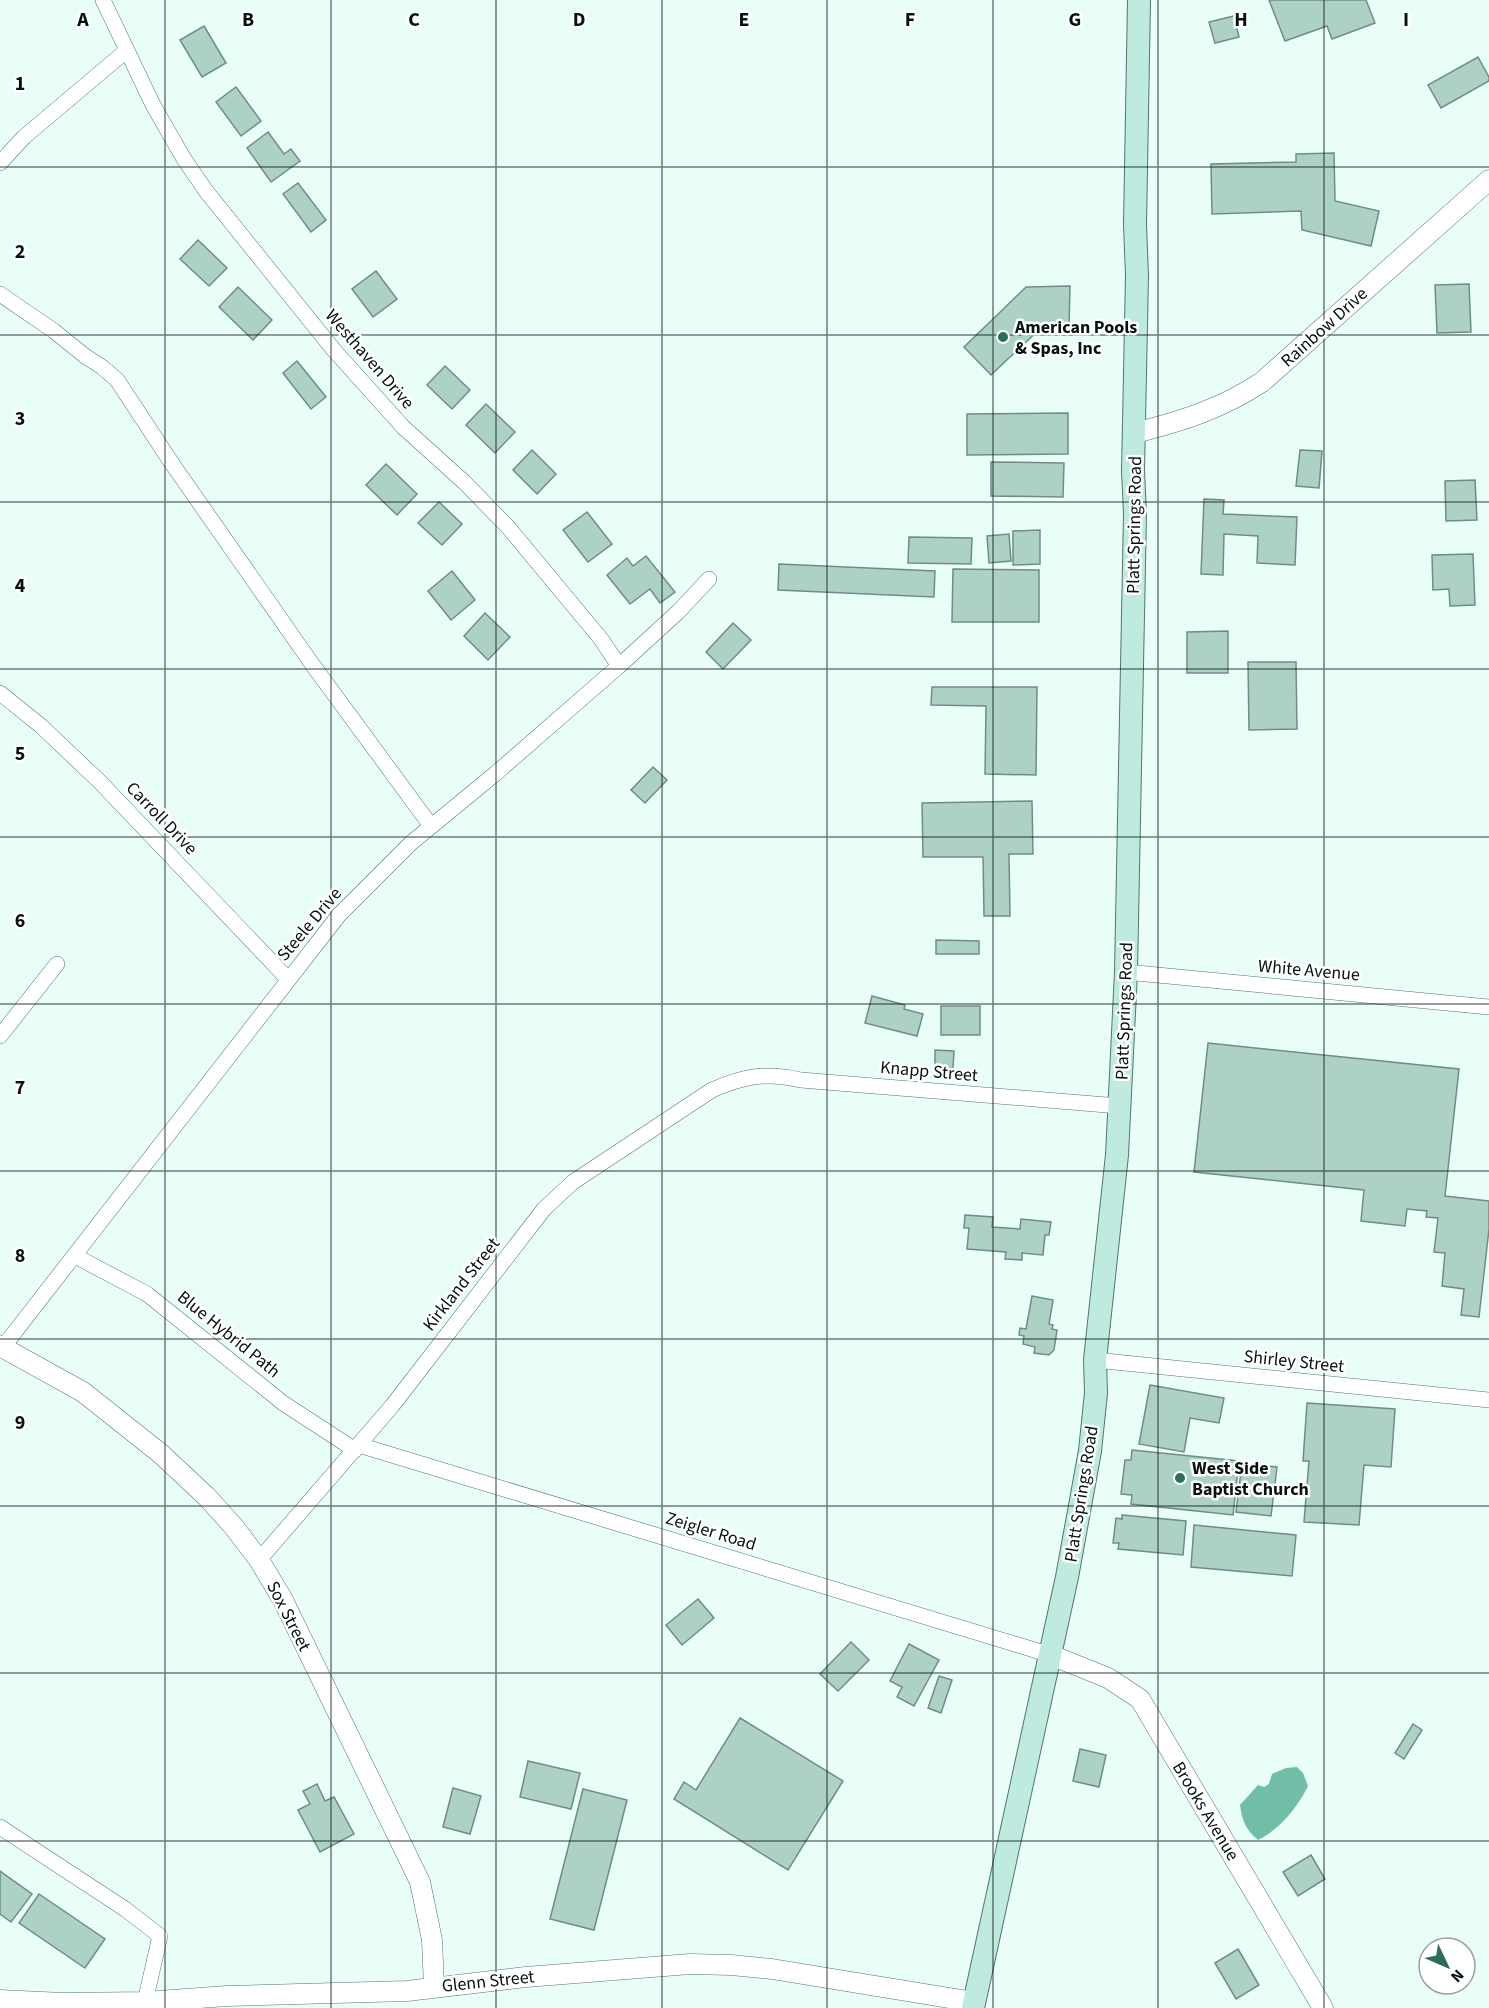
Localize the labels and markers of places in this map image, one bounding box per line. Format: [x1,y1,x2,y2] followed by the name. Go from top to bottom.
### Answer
[1014,315,1137,361] place label: American Pools & Spas, Inc
[996,330,1010,344] marker: American Pools & Spas, Inc
[1192,1456,1309,1502] place label: West Side Baptist Church
[1173,1471,1187,1485] marker: West Side Baptist Church

